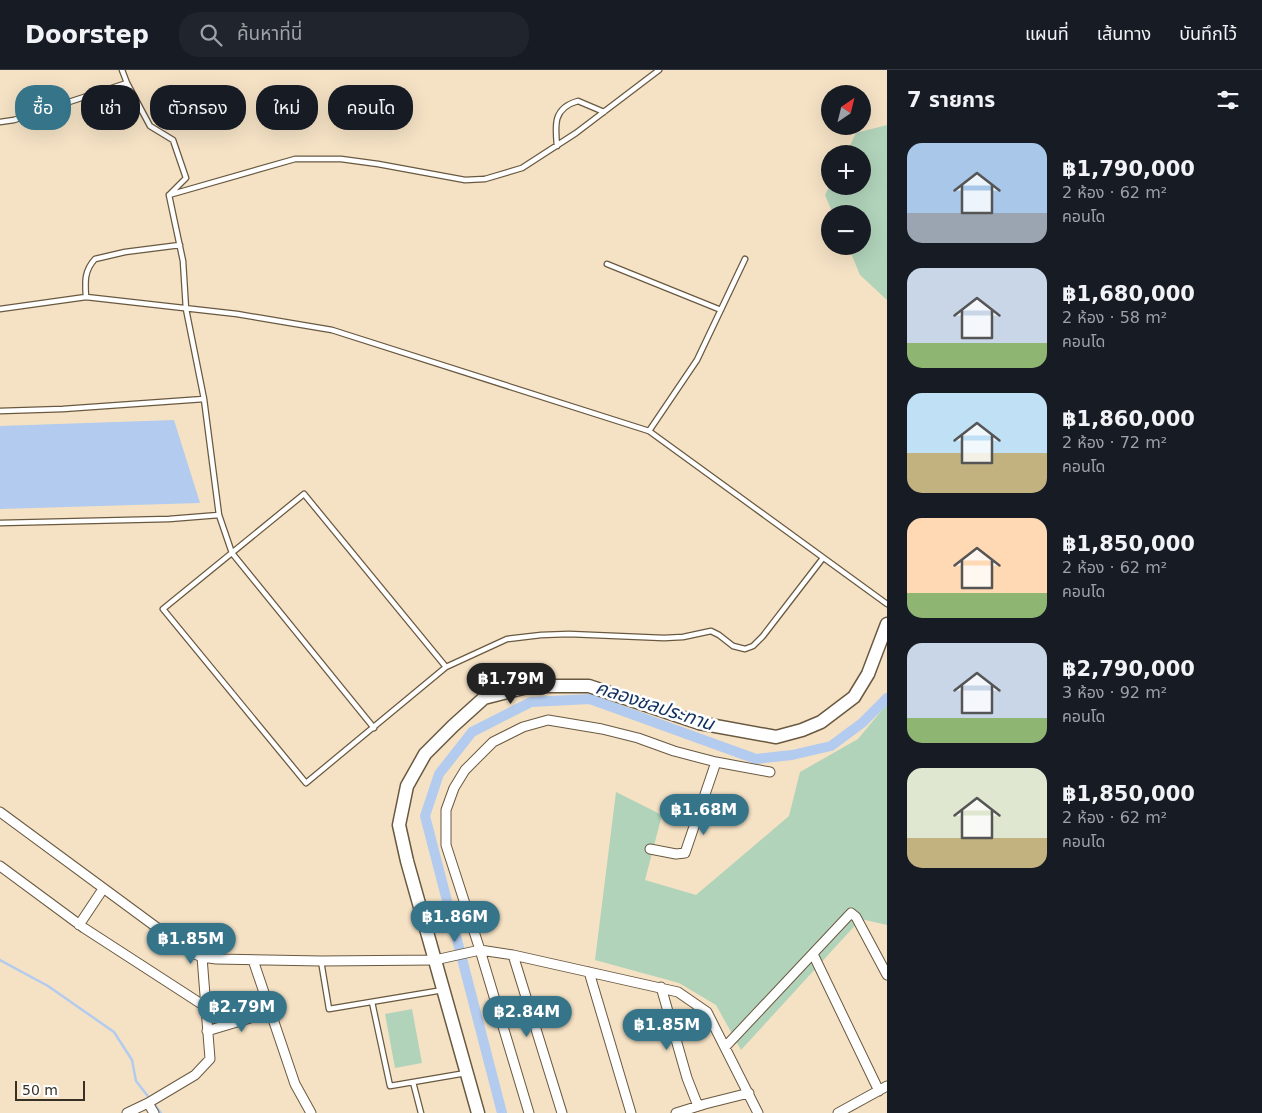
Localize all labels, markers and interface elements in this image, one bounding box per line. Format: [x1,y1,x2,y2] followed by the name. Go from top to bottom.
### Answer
[179,12,529,57] search box
[25,21,149,49] text: Doorstep
[197,21,225,49] icon: search
[237,22,302,44] text: ค้นหาที่นี่
[1025,23,1069,44] text: แผนที่
[1097,23,1151,44] text: เส้นทาง
[1179,23,1237,44] text: บันทึกไว้
[15,85,71,130] chip: ซื้อ
[81,85,140,130] chip: เช่า
[150,85,246,130] chip: ตัวกรอง
[256,85,318,130] chip: ใหม่
[328,85,413,130] chip: คอนโด
[821,85,871,135] north arrow
[821,85,871,255] map controls
[1214,86,1242,114] icon: filters
[907,88,995,112] text: 7 รายการ
[821,145,871,195] button: +
[1062,157,1195,181] text: ฿1,790,000
[947,163,1007,223] icon: home
[1062,183,1167,202] text: 2 ห้อง · 62 m²
[821,205,871,255] button: −
[1062,207,1105,226] text: คอนโด
[1062,282,1195,306] text: ฿1,680,000
[947,288,1007,348] icon: home
[1062,308,1167,327] text: 2 ห้อง · 58 m²
[1062,332,1105,351] text: คอนโด
[1062,407,1195,431] text: ฿1,860,000
[947,413,1007,473] icon: home
[1062,433,1167,452] text: 2 ห้อง · 72 m²
[1062,457,1105,476] text: คอนโด
[1062,532,1195,556] text: ฿1,850,000
[947,538,1007,598] icon: home
[1062,558,1167,577] text: 2 ห้อง · 62 m²
[1062,582,1105,601] text: คอนโด
[1062,657,1195,681] text: ฿2,790,000
[470,662,552,705] pin: ฿1.79M
[947,663,1007,723] icon: home
[478,669,544,688] text: ฿1.79M
[593,676,718,735] water label: คลองชลประทาน
[1062,683,1167,702] text: 3 ห้อง · 92 m²
[1062,707,1105,726] text: คอนโด
[1062,782,1195,806] text: ฿1,850,000
[947,788,1007,848] icon: home
[663,794,745,836] pin: ฿1.68M
[671,800,737,819] text: ฿1.68M
[1062,808,1167,827] text: 2 ห้อง · 62 m²
[1062,832,1105,851] text: คอนโด
[414,900,496,943] pin: ฿1.86M
[422,907,488,926] text: ฿1.86M
[150,922,232,965] pin: ฿1.85M
[158,929,224,948] text: ฿1.85M
[201,990,283,1033] pin: ฿2.79M
[486,996,568,1038] pin: ฿2.84M
[209,997,275,1016] text: ฿2.79M
[494,1002,560,1021] text: ฿2.84M
[626,1008,708,1051] pin: ฿1.85M
[634,1015,700,1034] text: ฿1.85M
[15,1078,85,1101] scale bar
[22,1082,58,1098] text: 50 m

